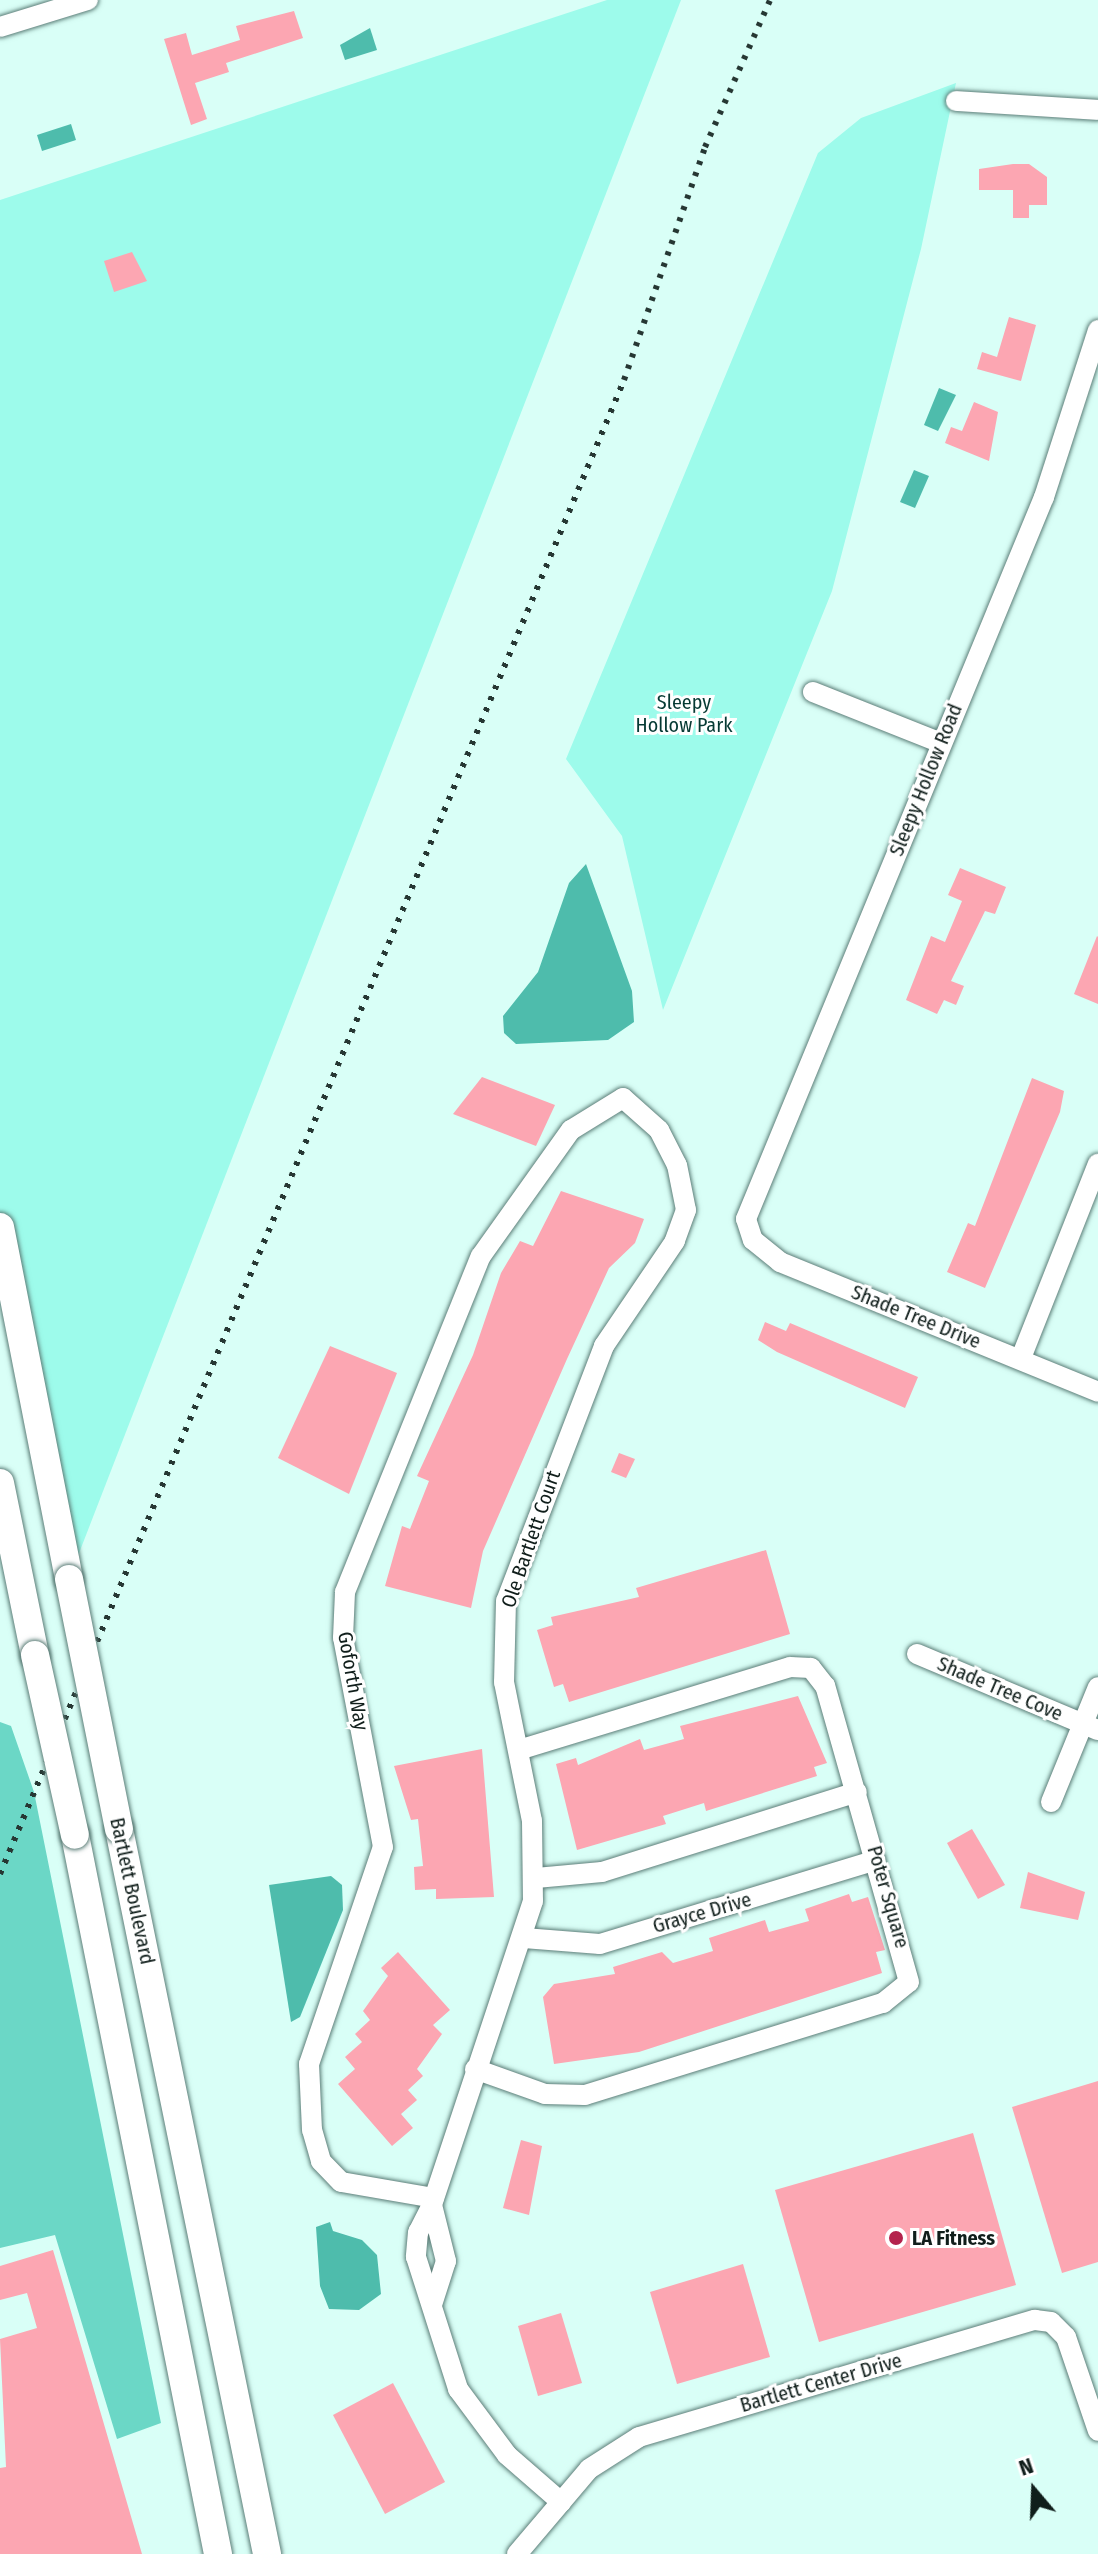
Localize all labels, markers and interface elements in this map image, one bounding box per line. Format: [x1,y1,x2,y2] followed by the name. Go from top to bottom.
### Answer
[636,690,732,737] park label: Sleepy Hollow Park
[885,700,967,860] street label: Sleepy Hollow Road
[848,1280,984,1354] street label: Shade Tree Drive
[496,1467,566,1611] street label: Ole Bartlett Court
[333,1630,373,1732] street label: Goforth Way
[934,1652,1066,1726] street label: Shade Tree Cove
[105,1815,159,1967] street label: Bartlett Boulevard
[862,1843,914,1951] street label: Poter Square
[650,1888,754,1938] street label: Grayce Drive
[912,2226,995,2250] place label: LA Fitness
[887,2229,905,2247] marker: LA Fitness
[737,2348,905,2418] street label: Bartlett Center Drive
[994,2450,1074,2530] north arrow
[1015,2452,1037,2482] text: N

